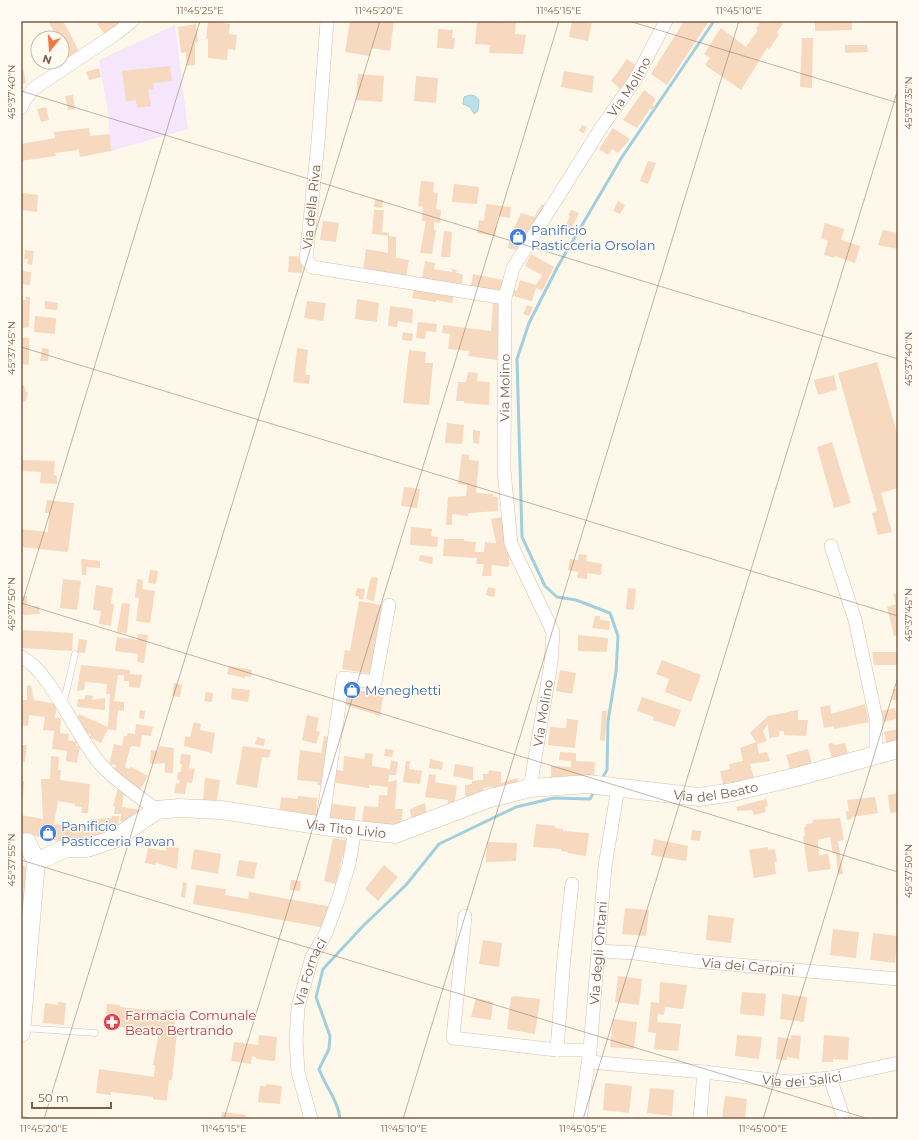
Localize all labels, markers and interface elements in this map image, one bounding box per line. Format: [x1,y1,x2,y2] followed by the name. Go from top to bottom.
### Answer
[176,4,224,17] text: 11°45'25"E
[355,4,403,17] text: 11°45'20"E
[536,4,582,17] text: 11°45'15"E
[716,4,763,17] text: 11°45'10"E
[30,30,70,70] north arrow
[41,52,53,68] text: N
[604,54,654,120] street label: Via Molino
[5,65,18,119] text: 45°37'40"N
[902,76,915,130] text: 45°37'35"N
[299,164,323,250] street label: Via della Riva
[531,222,655,253] place label: Panificio Pasticceria Orsolan
[508,227,528,247] shop icon: Panificio Pasticceria Orsolan
[5,321,18,375] text: 45°37'45"N
[902,332,915,386] text: 45°37'40"N
[496,354,513,422] street label: Via Molino
[5,577,18,631] text: 45°37'50"N
[902,588,915,642] text: 45°37'45"N
[529,678,556,748] street label: Via Molino
[342,680,362,700] shop icon: Meneghetti
[365,682,441,698] place label: Meneghetti
[673,778,760,805] street label: Via del Beato
[305,815,387,841] street label: Via Tito Livio
[61,818,175,849] place label: Panificio Pasticceria Pavan
[38,823,58,843] shop icon: Panificio Pasticceria Pavan
[5,833,18,887] text: 45°37'55"N
[902,844,915,898] text: 45°37'50"N
[586,900,610,1006] street label: Via degli Ontani
[291,935,330,1008] street label: Via Fornaci
[701,954,796,978] street label: Via dei Carpini
[125,1007,257,1038] place label: Farmacia Comunale Beato Bertrando
[102,1012,122,1032] pharmacy icon: Farmacia Comunale Beato Bertrando
[761,1068,843,1090] street label: Via dei Salici
[32,1084,111,1110] scale bar
[38,1090,69,1105] text: 50 m
[20,1122,68,1135] text: 11°45'20"E
[201,1122,247,1135] text: 11°45'15"E
[381,1122,428,1135] text: 11°45'10"E
[559,1122,607,1135] text: 11°45'05"E
[738,1122,788,1135] text: 11°45'00"E

